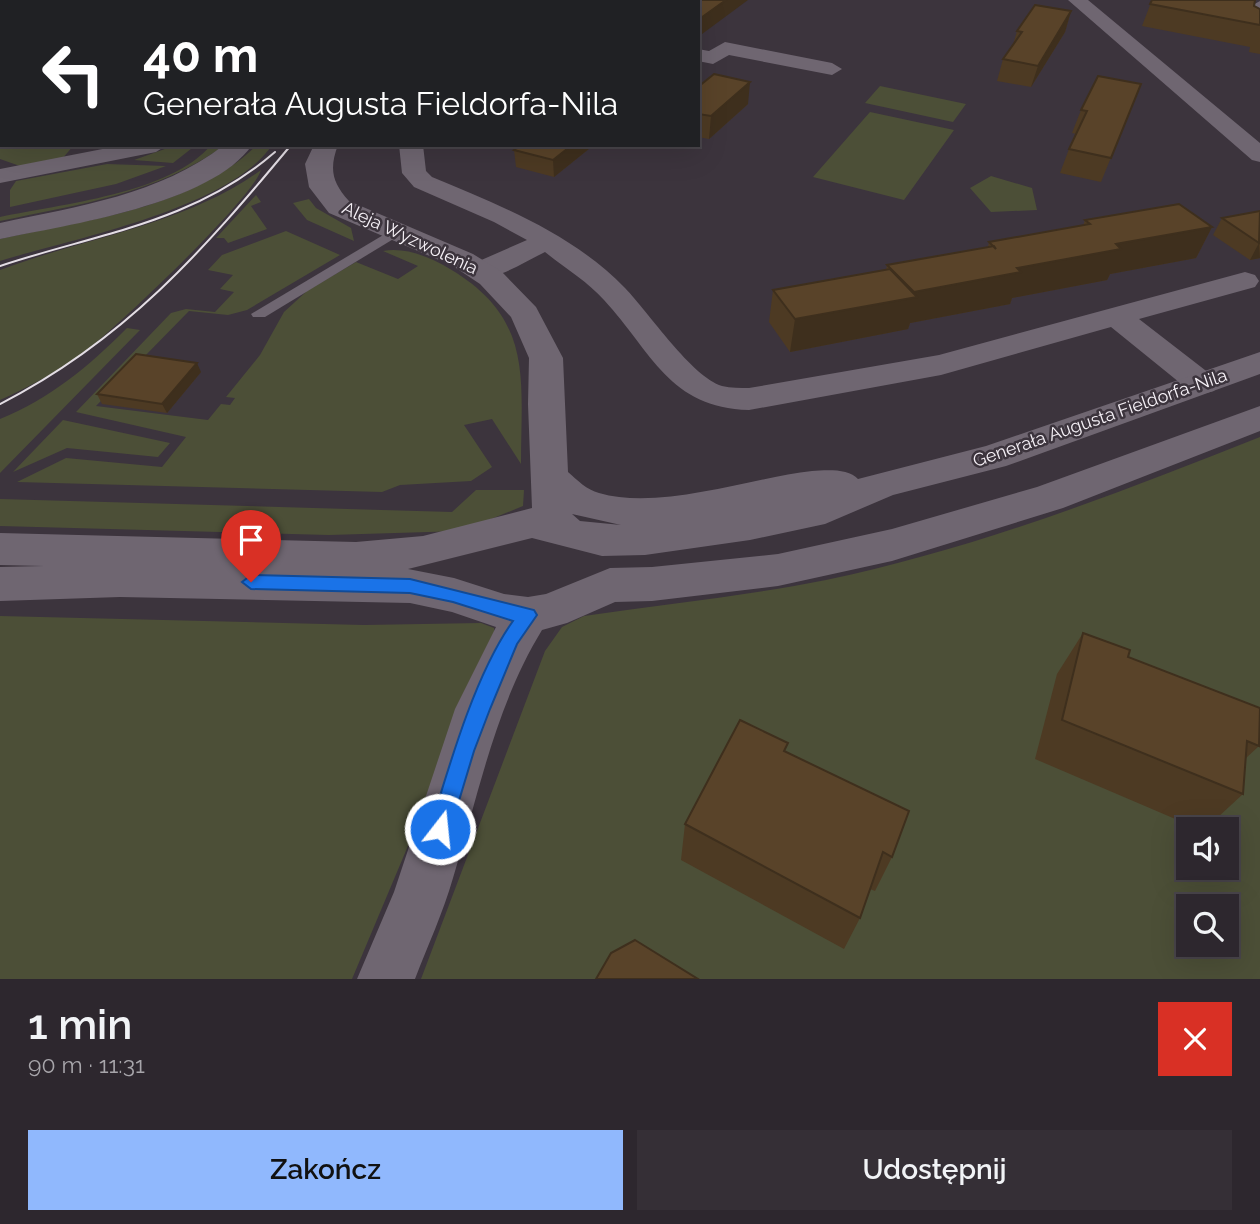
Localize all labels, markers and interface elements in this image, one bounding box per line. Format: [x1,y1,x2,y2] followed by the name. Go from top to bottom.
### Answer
[143,26,258,83] text: 40 m
[28,28,119,119] icon: left
[143,85,618,122] text: Generała Augusta Fieldorfa-Nila
[339,197,481,278] street label: Aleja Wyzwolenia
[970,364,1230,471] street label: Generała Augusta Fieldorfa-Nila
[221,510,281,582] pin
[232,521,270,559] icon: arrive
[403,792,477,866] position arrow
[1176,817,1239,957] map controls
[1176,817,1239,880] button: sound
[1176,894,1239,957] button: search
[28,1000,132,1049] text: 1 min
[1158,1002,1232,1076] button: close
[28,1051,145,1078] text: 90 m · 11:31
[28,1130,623,1210] button: Zakończ
[637,1130,1232,1210] button: Udostępnij

